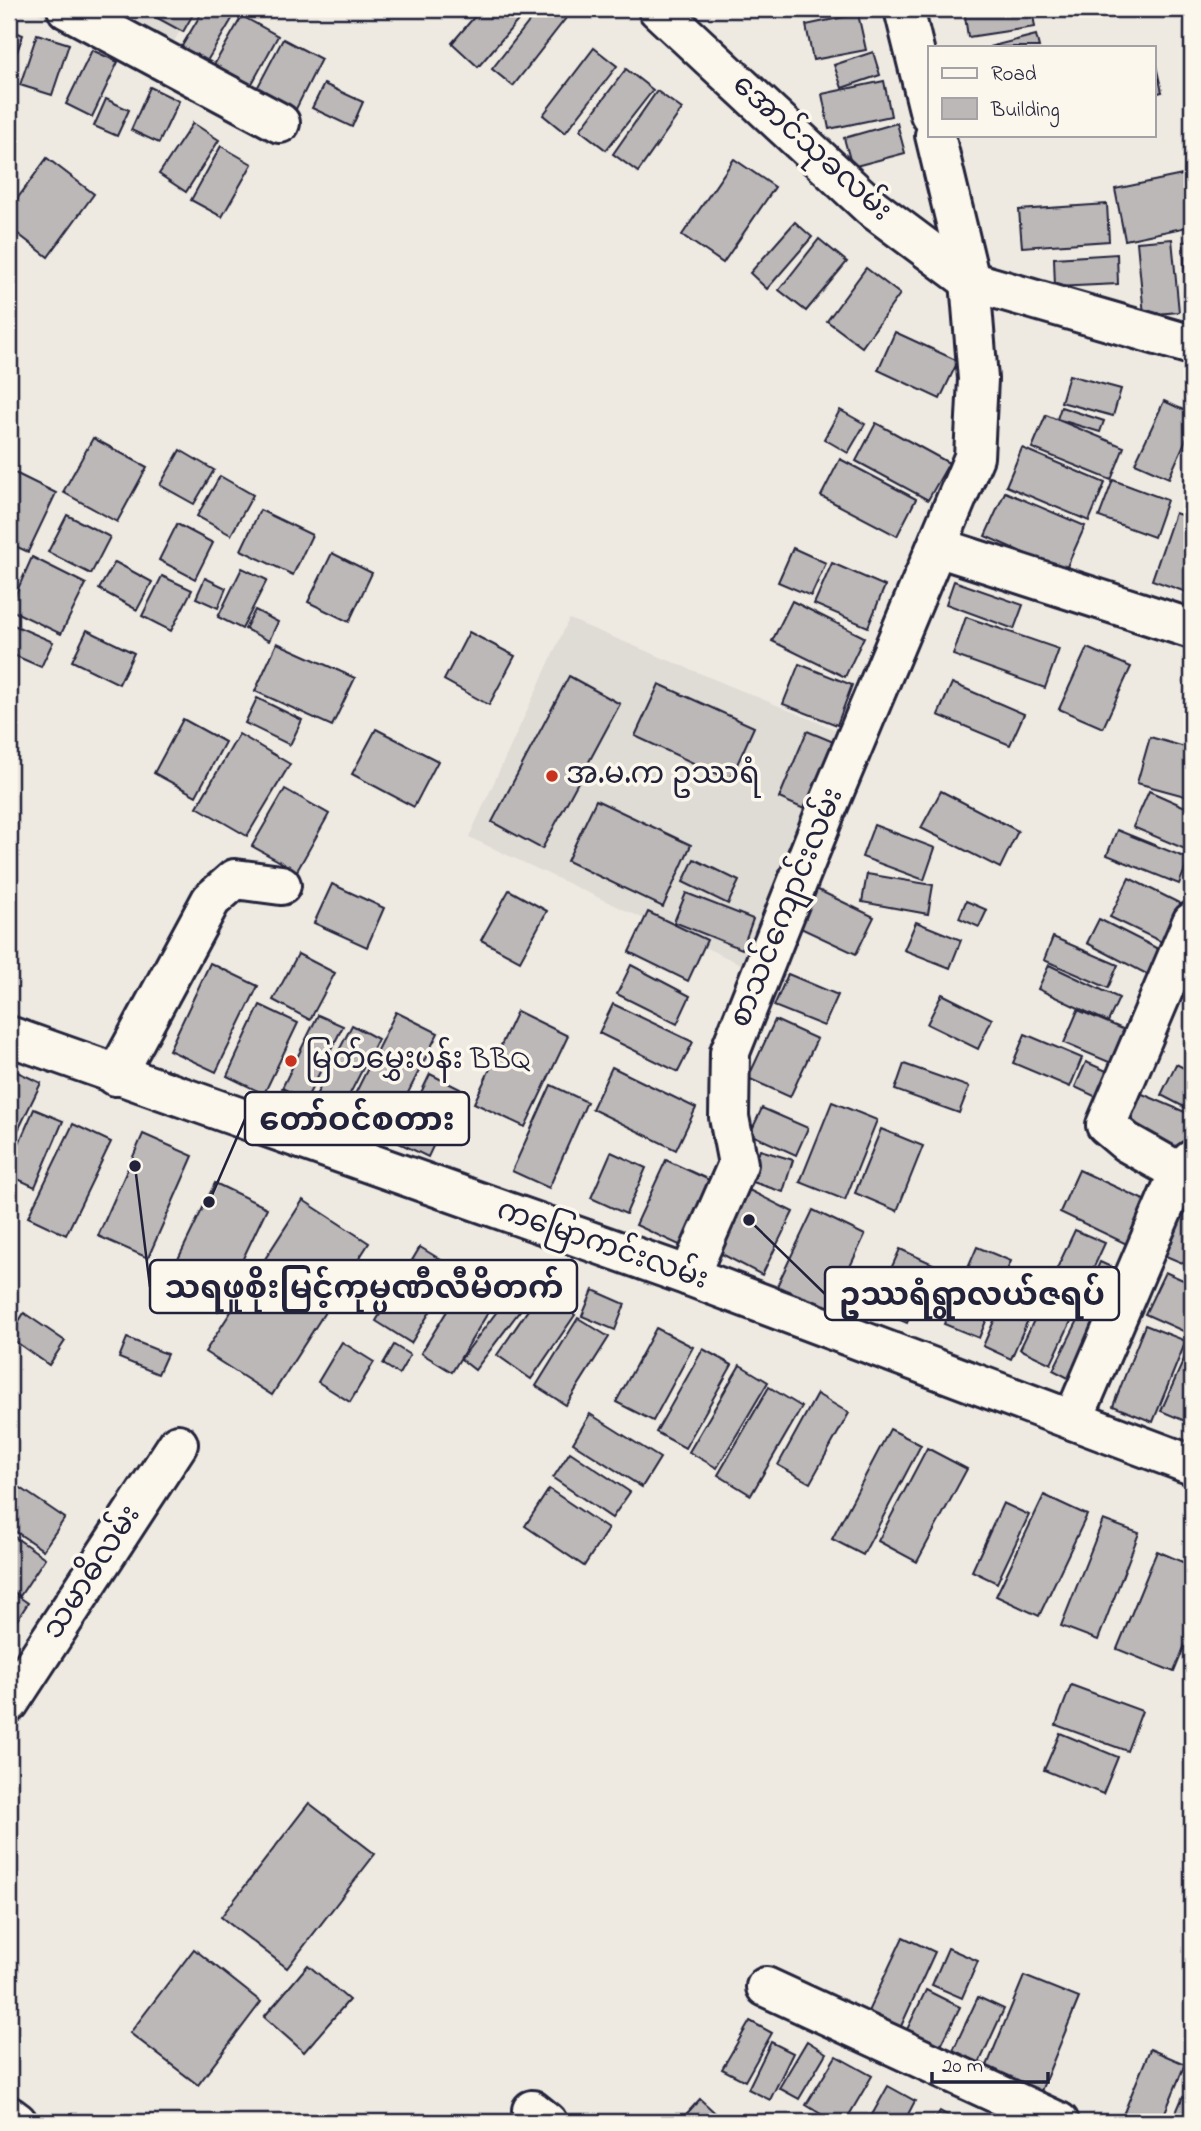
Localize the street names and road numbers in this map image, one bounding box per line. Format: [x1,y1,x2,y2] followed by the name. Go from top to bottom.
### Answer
[721,63,903,233] street label: အောင်သုခလမ်း
[717,780,856,1035] street label: စာသင်ကျောင်းလမ်း
[490,1186,715,1303] street label: ကမြောကင်းလမ်း
[31,1495,153,1649] street label: သမာဓိလမ်း

